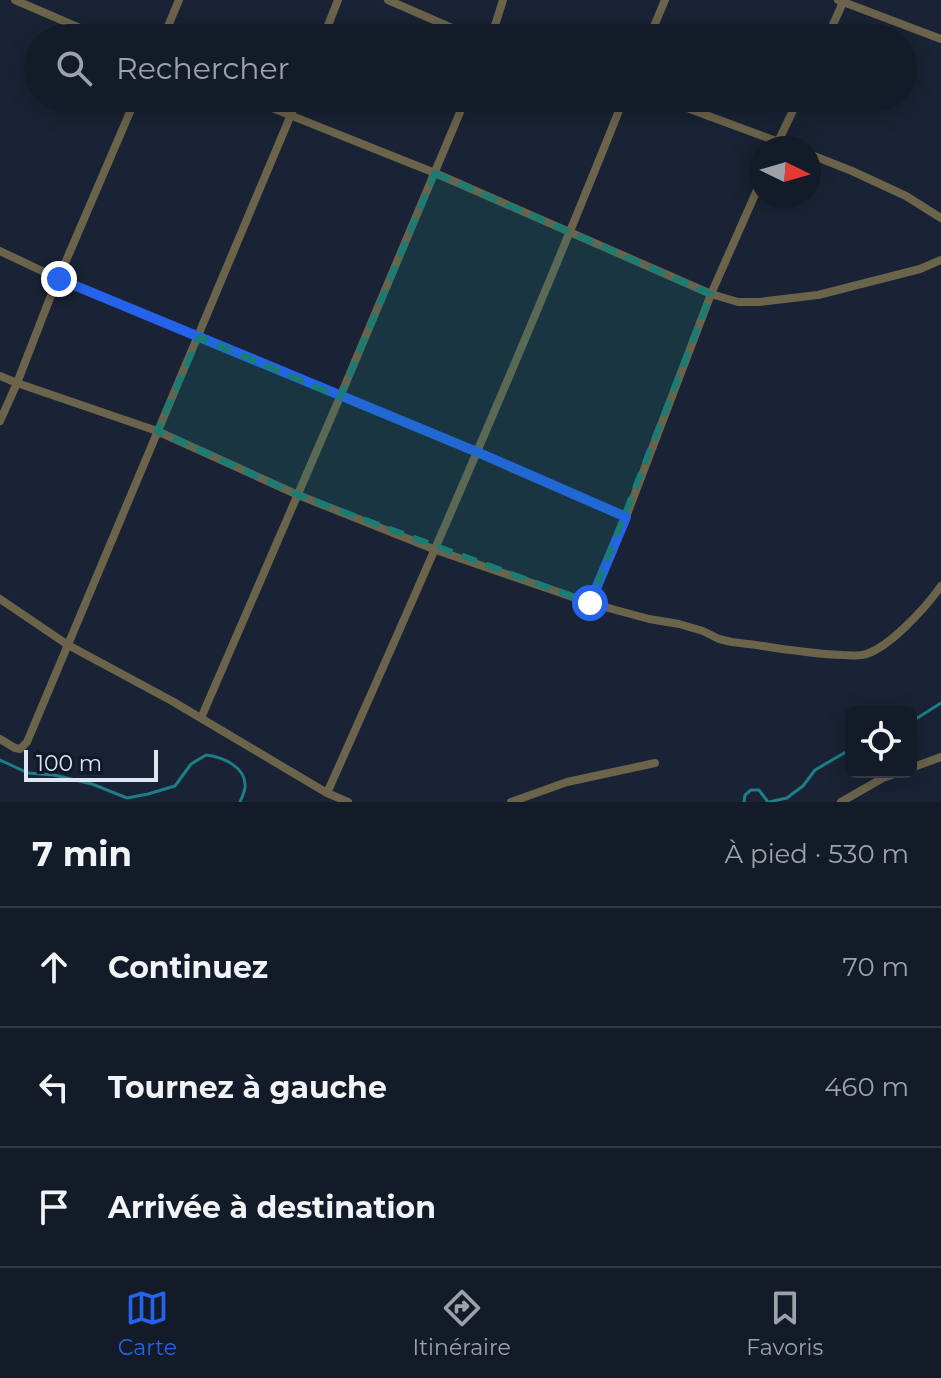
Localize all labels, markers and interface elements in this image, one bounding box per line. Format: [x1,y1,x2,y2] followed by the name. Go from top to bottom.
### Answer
[24,24,917,112] search box
[52,46,96,90] icon: search
[116,50,290,87] text: Rechercher
[749,136,821,208] north arrow
[41,261,77,297] route end
[572,585,608,621] route start
[845,706,917,778] map controls
[845,706,917,778] button: locate
[24,746,158,782] scale bar
[36,750,102,777] text: 100 m
[32,833,132,875] text: 7 min
[725,838,909,870] text: À pied · 530 m
[32,945,76,989] icon: ahead
[108,949,268,986] text: Continuez
[843,951,909,983] text: 70 m
[32,1065,76,1109] icon: left
[108,1069,387,1106] text: Tournez à gauche
[824,1071,909,1103] text: 460 m
[32,1185,76,1229] icon: arrive
[108,1189,436,1226] text: Arrivée à destination
[118,1286,177,1361] tab: Carte
[413,1286,511,1361] tab: Itinéraire
[746,1286,823,1361] tab: Favoris

